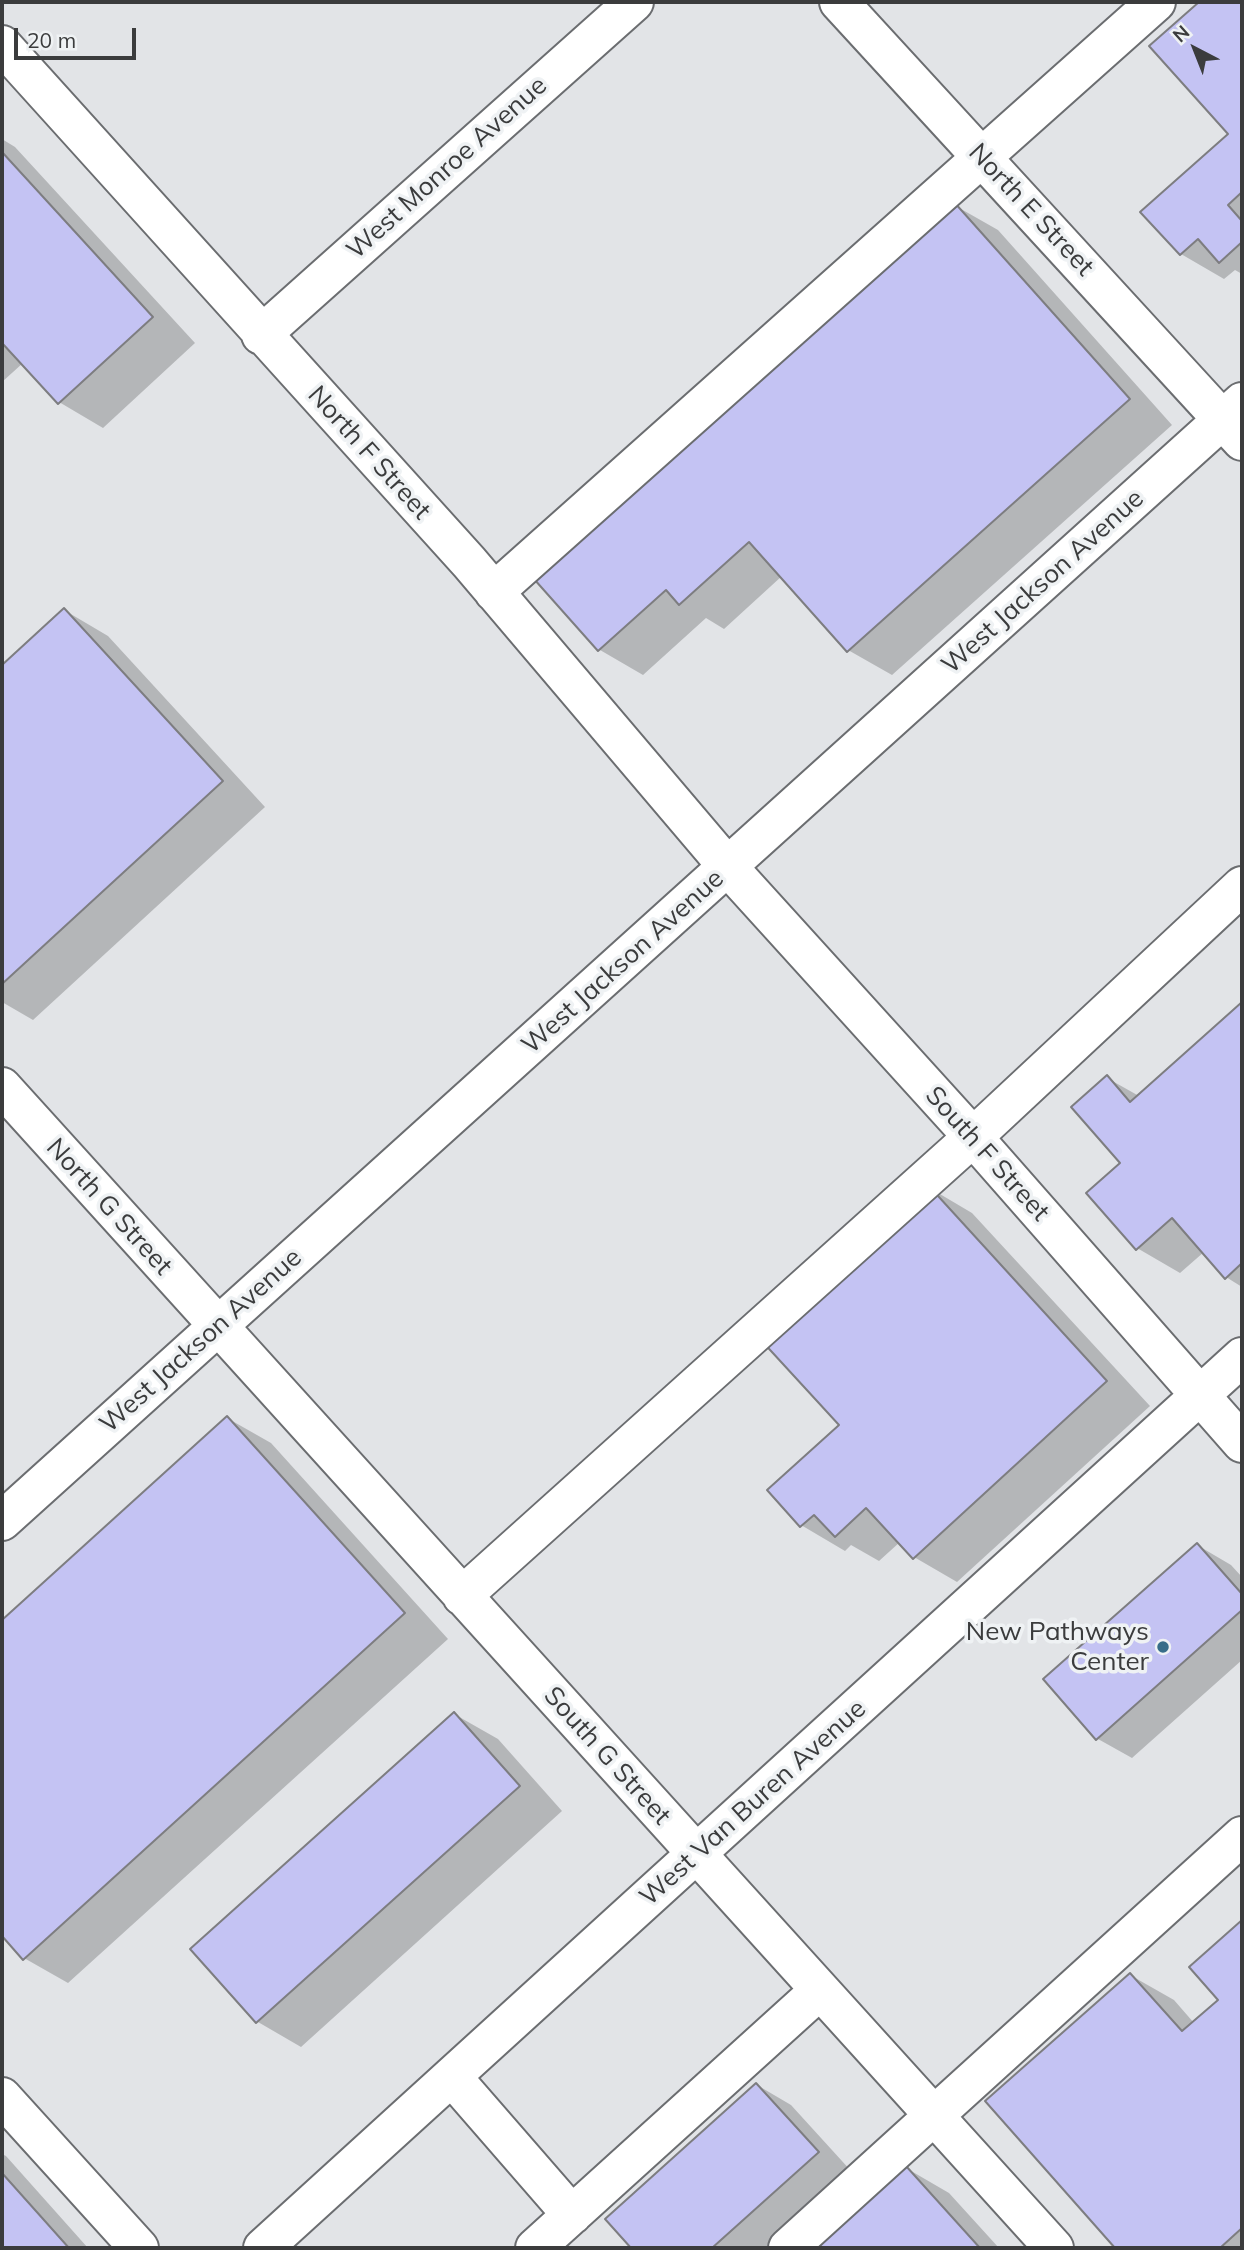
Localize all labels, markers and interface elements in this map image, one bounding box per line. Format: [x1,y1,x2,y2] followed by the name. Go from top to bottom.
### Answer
[18,14,140,58] scale bar
[1160,14,1230,84] north arrow
[1168,20,1194,47] text: N
[27,27,76,53] text: 20 m
[341,70,553,266] street label: West Monroe Avenue
[962,137,1100,283] street label: North E Street
[301,380,437,526] street label: North F Street
[936,483,1150,681] street label: West Jackson Avenue
[516,863,730,1061] street label: West Jackson Avenue
[918,1080,1056,1228] street label: South F Street
[39,1132,179,1282] street label: North G Street
[94,1242,308,1440] street label: West Jackson Avenue
[966,1616,1149,1678] place label: New Pathways Center
[1155,1639,1171,1655] marker: New Pathways Center
[537,1681,677,1831] street label: South G Street
[634,1693,872,1913] street label: West Van Buren Avenue

